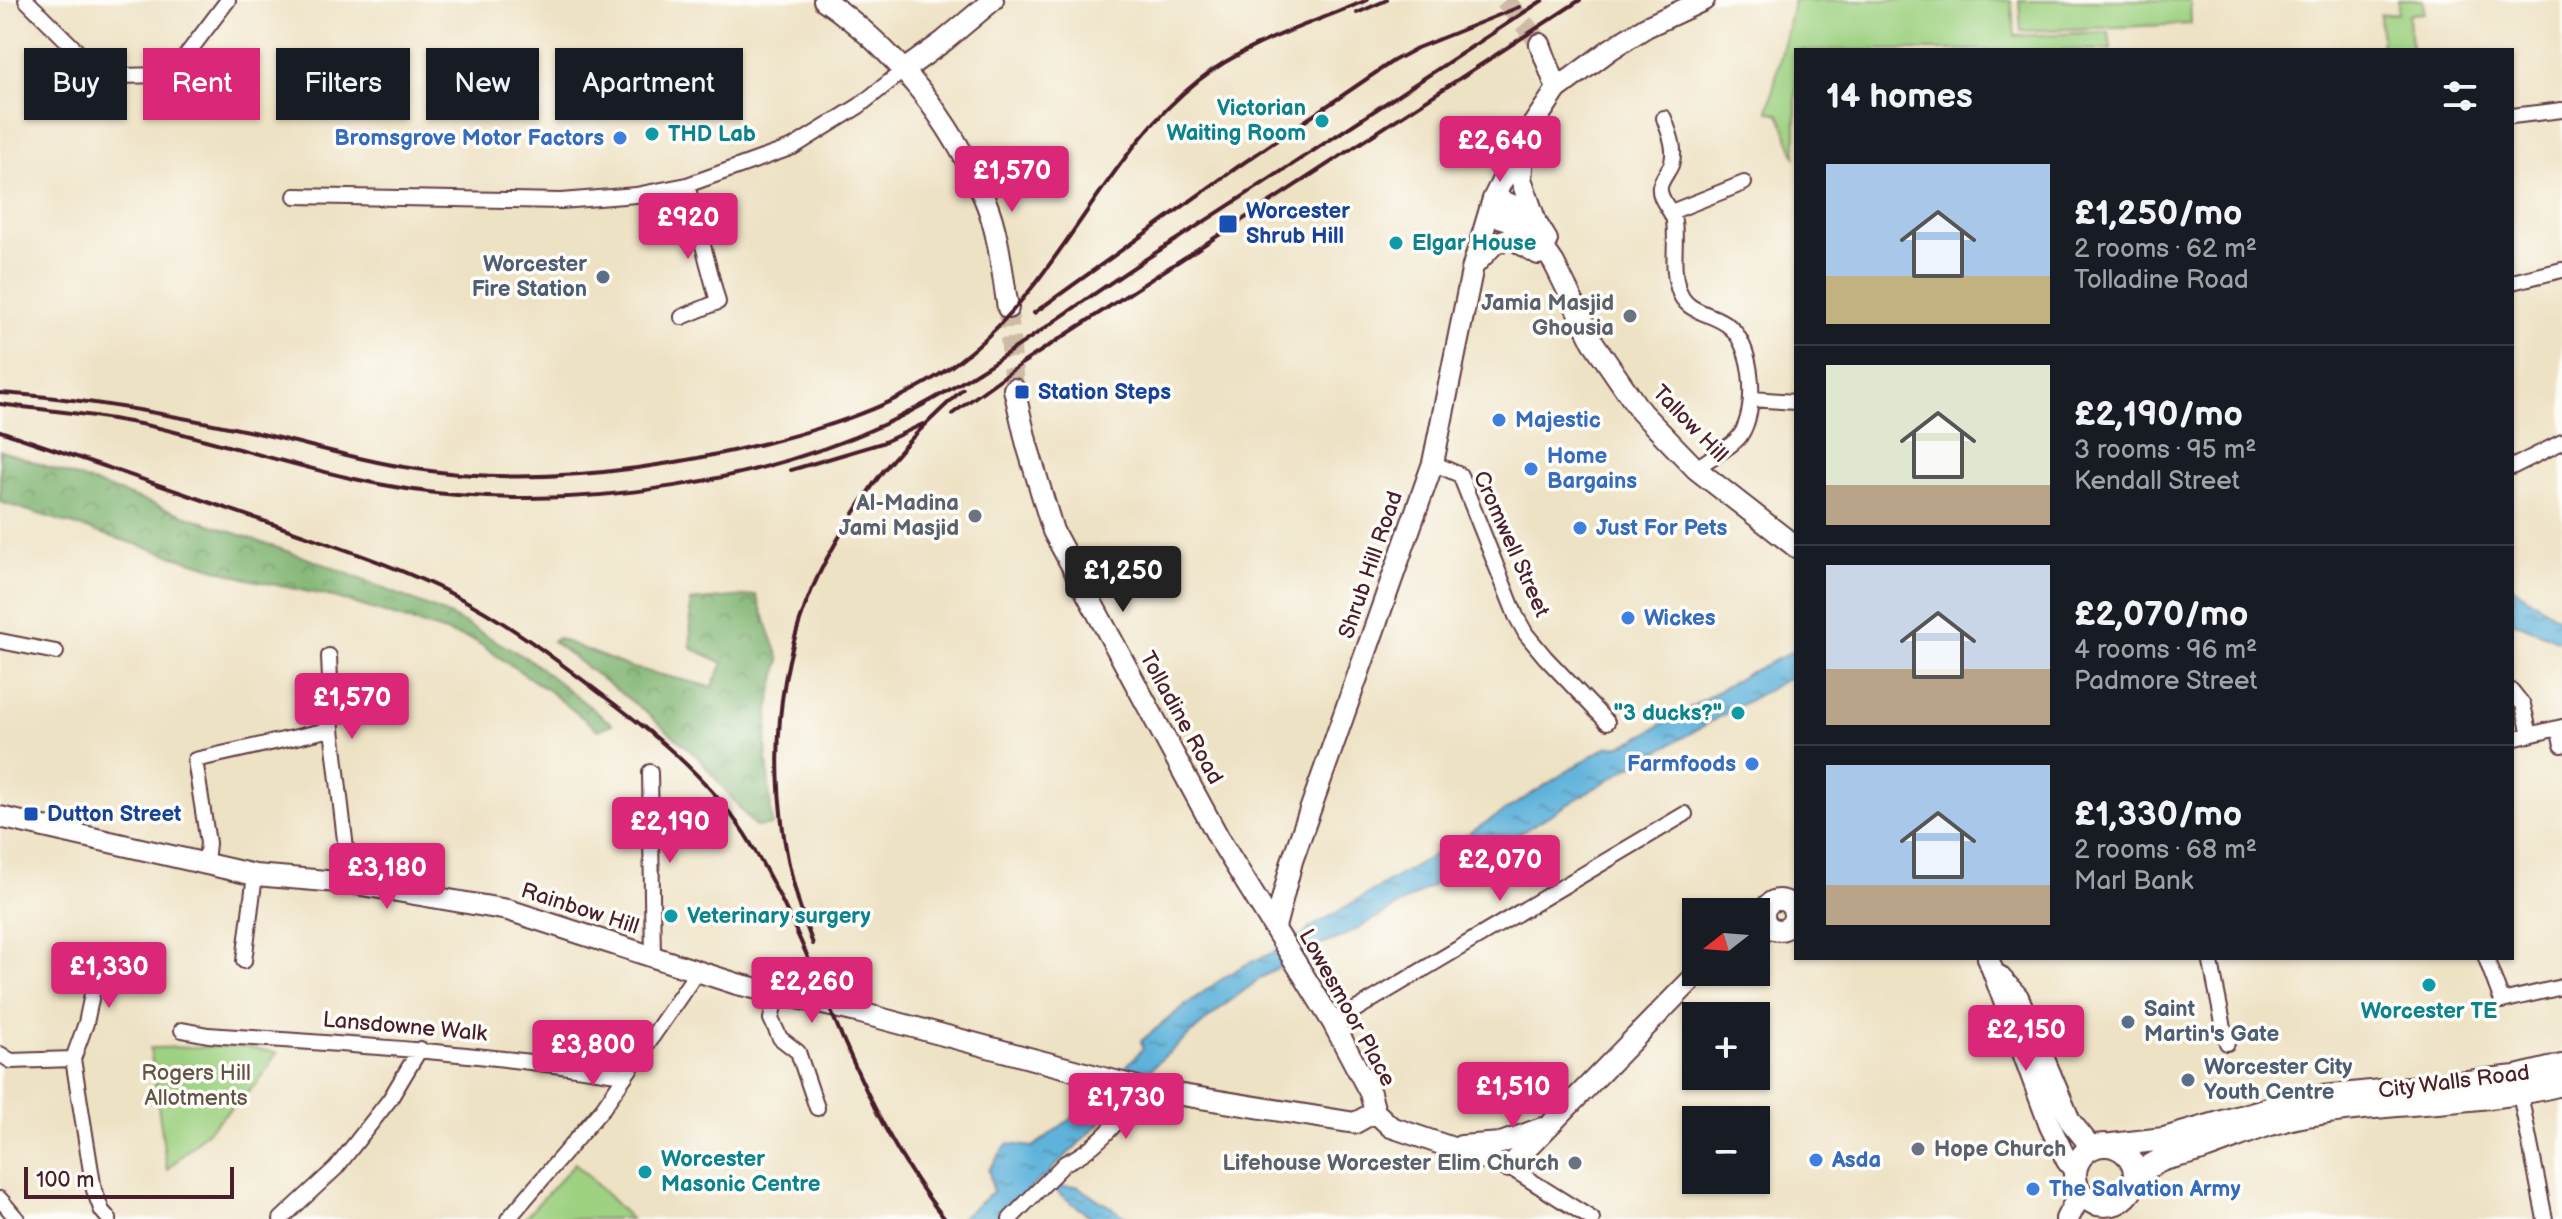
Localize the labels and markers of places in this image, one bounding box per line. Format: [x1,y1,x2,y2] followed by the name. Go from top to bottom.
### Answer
[1166,95,1306,147] place label: Victorian Waiting Room
[1313,112,1331,130] marker: Victorian Waiting Room
[1435,116,1565,184] pin: £2,640
[668,121,756,148] place label: THD Lab
[334,125,604,152] place label: Bromsgrove Motor Factors
[643,125,661,143] marker: THD Lab
[611,129,629,147] marker: Bromsgrove Motor Factors
[947,146,1077,214] pin: £1,570
[641,193,735,261] pin: £920
[1246,198,1350,250] place label: Worcester Shrub Hill
[1217,213,1239,235] marker: Worcester Shrub Hill
[1412,230,1536,257] place label: Elgar House
[1387,234,1405,252] marker: Elgar House
[472,251,587,303] place label: Worcester Fire Station
[594,268,612,286] marker: Worcester Fire Station
[1481,290,1614,342] place label: Jamia Masjid Ghousia
[1621,307,1639,325] marker: Jamia Masjid Ghousia
[1038,379,1171,406] place label: Station Steps
[1013,383,1031,401] marker: Station Steps
[1515,407,1601,434] place label: Majestic
[1490,411,1508,429] marker: Majestic
[1547,443,1637,495] place label: Home Bargains
[1522,460,1540,478] marker: Home Bargains
[839,490,959,542] place label: Al-Madina Jami Masjid
[966,507,984,525] marker: Al-Madina Jami Masjid
[1596,515,1727,542] place label: Just For Pets
[1571,519,1589,537] marker: Just For Pets
[1058,546,1188,614] pin: £1,250
[1644,605,1716,632] place label: Wickes
[1619,609,1637,627] marker: Wickes
[287,673,417,741] pin: £1,570
[1614,700,1722,727] place label: "3 ducks?"
[1729,704,1747,722] marker: "3 ducks?"
[1627,751,1736,778] place label: Farmfoods
[1743,755,1761,773] marker: Farmfoods
[605,797,735,865] pin: £2,190
[47,801,182,828] place label: Dutton Street
[22,805,40,823] marker: Dutton Street
[1435,835,1565,903] pin: £2,070
[322,843,452,911] pin: £3,180
[687,903,871,930] place label: Veterinary surgery
[662,907,680,925] marker: Veterinary surgery
[44,942,174,1010] pin: £1,330
[747,957,877,1025] pin: £2,260
[2420,976,2438,994] marker: Worcester TE
[2144,996,2279,1048] place label: Saint Martin's Gate
[2361,998,2497,1025] place label: Worcester TE
[1961,1005,2091,1073] pin: £2,150
[2119,1013,2137,1031] marker: Saint Martin's Gate
[528,1020,658,1088] pin: £3,800
[2204,1054,2352,1106] place label: Worcester City Youth Centre
[1448,1062,1578,1130] pin: £1,510
[2179,1071,2197,1089] marker: Worcester City Youth Centre
[1061,1073,1191,1141] pin: £1,730
[1934,1136,2066,1163] place label: Hope Church
[1909,1140,1927,1158] marker: Hope Church
[661,1146,820,1198] place label: Worcester Masonic Centre
[1831,1147,1881,1174] place label: Asda
[1222,1150,1559,1177] place label: Lifehouse Worcester Elim Church
[1807,1151,1825,1169] marker: Asda
[1566,1154,1584,1172] marker: Lifehouse Worcester Elim Church
[636,1163,654,1181] marker: Worcester Masonic Centre
[2049,1176,2240,1203] place label: The Salvation Army
[2024,1180,2042,1198] marker: The Salvation Army

